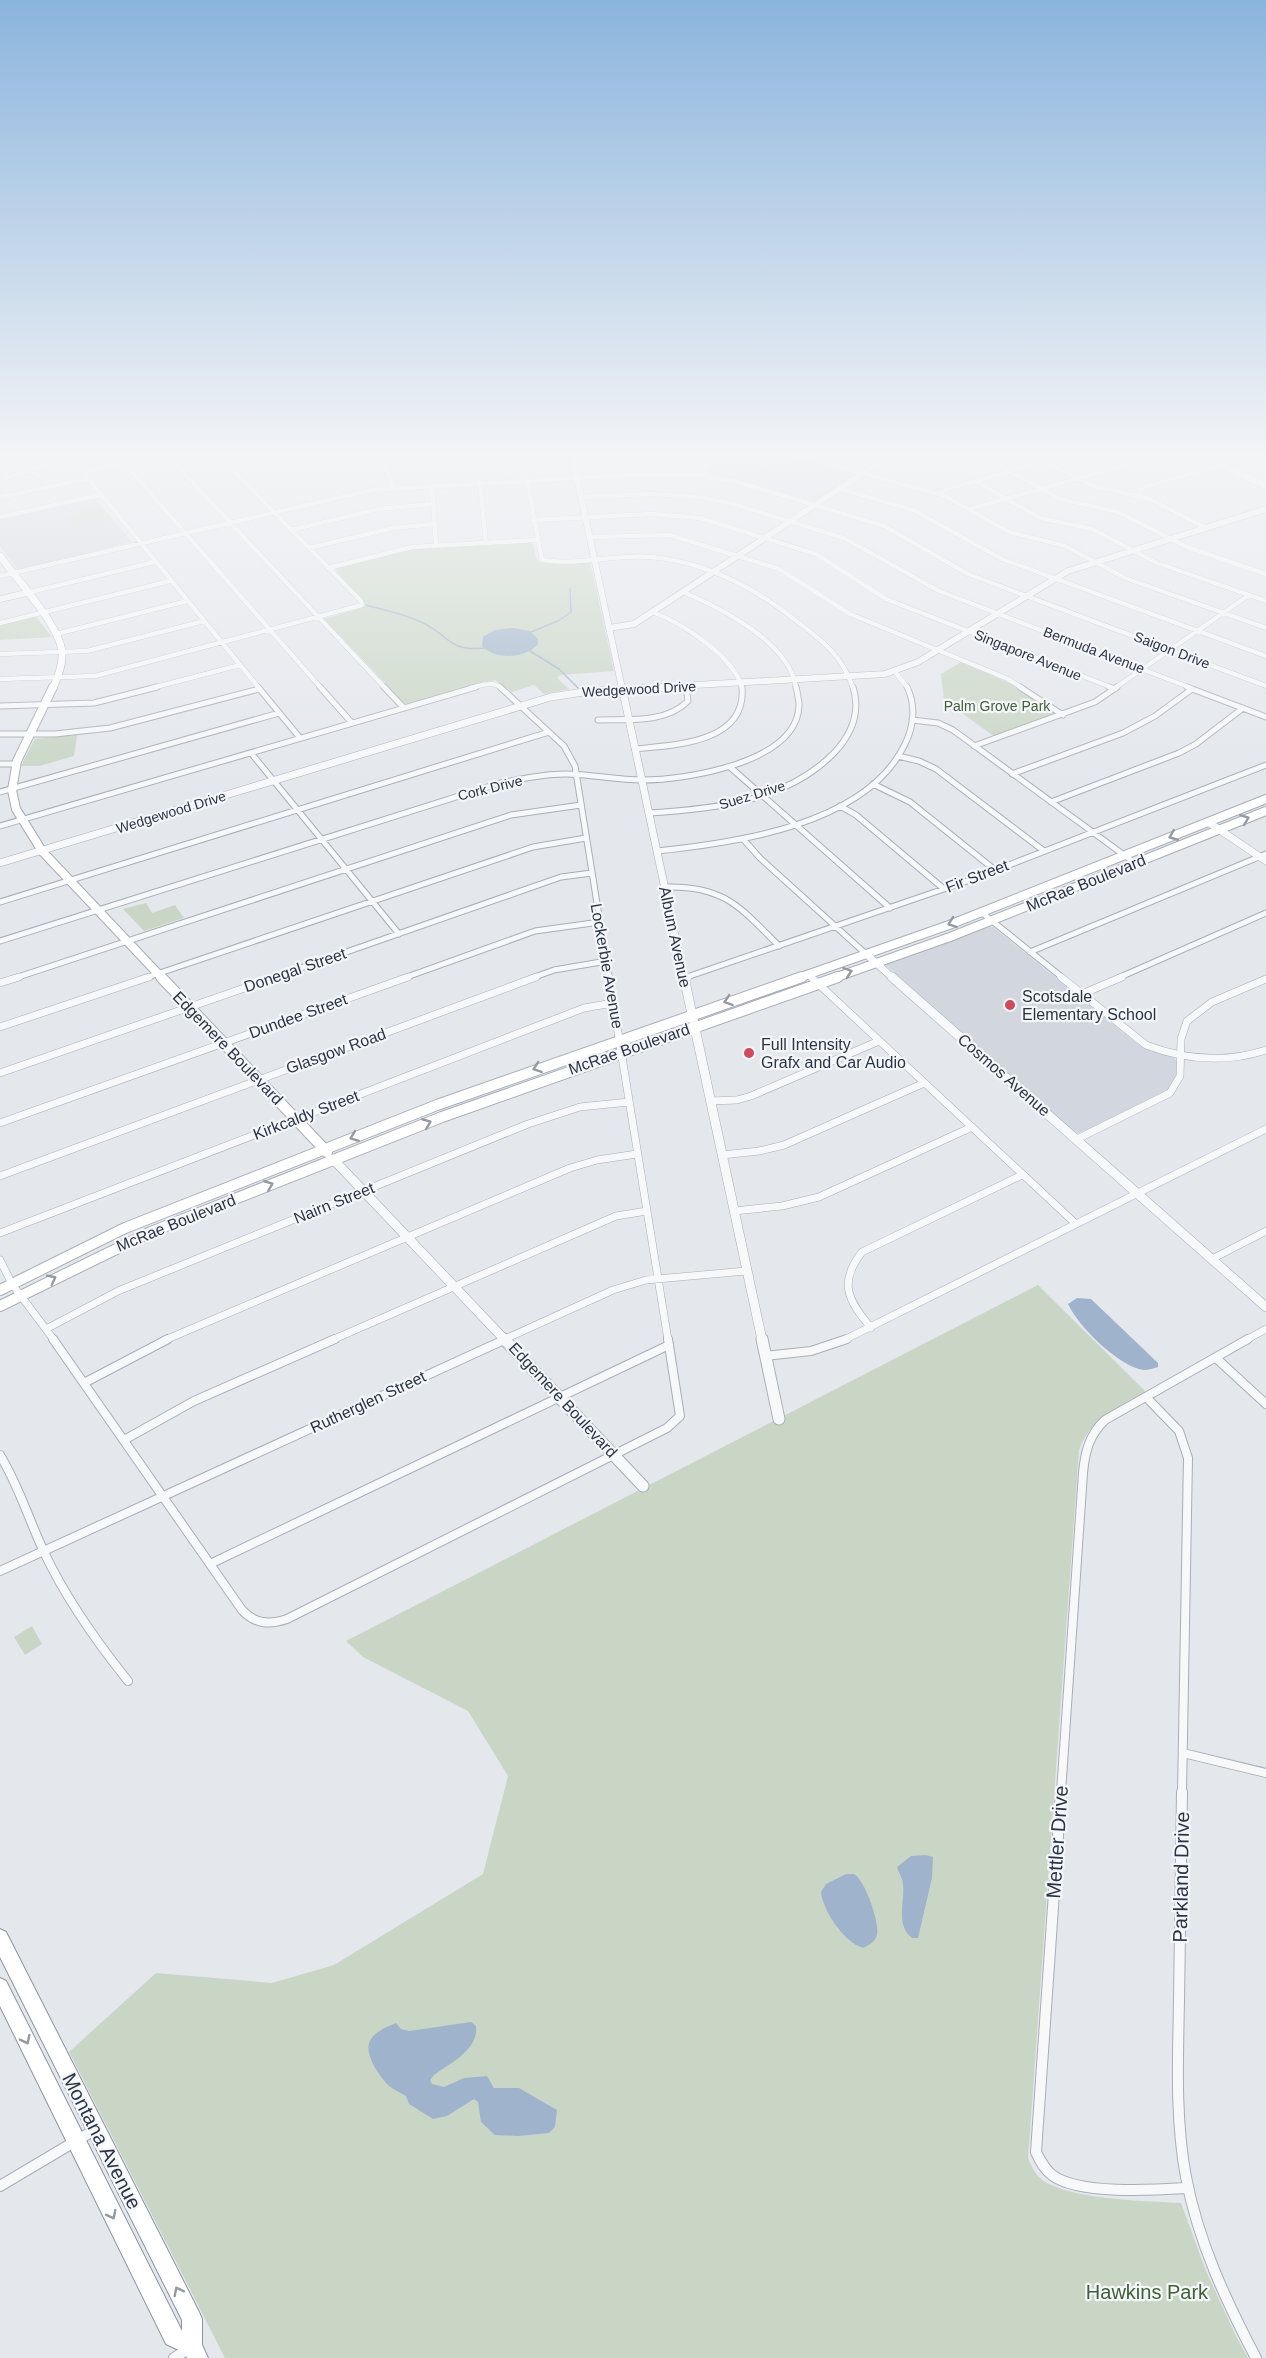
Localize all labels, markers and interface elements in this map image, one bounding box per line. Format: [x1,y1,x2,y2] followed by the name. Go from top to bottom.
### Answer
[1041,623,1147,677] street label: Bermuda Avenue
[972,626,1084,684] street label: Singapore Avenue
[1132,628,1212,672] street label: Saigon Drive
[582,678,697,700] street label: Wedgewood Drive
[944,698,1051,714] park label: Palm Grove Park
[456,772,524,804] street label: Cork Drive
[717,777,787,813] street label: Suez Drive
[114,788,228,836] street label: Wedgewood Drive
[1239,814,1250,826] one-way arrow
[1168,829,1179,841] one-way arrow
[1024,851,1148,915] street label: McRae Boulevard
[943,856,1011,896] street label: Fir Street
[656,885,694,989] street label: Album Avenue
[588,902,626,1030] street label: Lockerbie Avenue
[947,916,958,929] one-way arrow
[242,944,349,995] street label: Donegal Street
[842,967,853,980] one-way arrow
[170,988,286,1108] street label: Edgemere Boulevard
[1022,988,1156,1023] place label: Scotsdale Elementary School
[247,990,350,1042] street label: Dundee Street
[724,994,734,1007] one-way arrow
[1003,998,1017,1012] marker: Scotsdale Elementary School
[566,1020,692,1078] street label: McRae Boulevard
[284,1025,388,1077] street label: Glasgow Road
[955,1030,1054,1120] street label: Cosmos Avenue
[761,1036,906,1071] place label: Full Intensity Grafx and Car Audio
[742,1046,756,1060] marker: Full Intensity Grafx and Car Audio
[532,1061,543,1074] one-way arrow
[251,1087,362,1143] street label: Kirkcaldy Street
[421,1117,432,1130] one-way arrow
[350,1130,361,1142] one-way arrow
[291,1179,377,1227] street label: Nairn Street
[263,1180,274,1192] one-way arrow
[114,1191,238,1255] street label: McRae Boulevard
[46,1275,57,1287] one-way arrow
[506,1339,620,1461] street label: Edgemere Boulevard
[308,1368,429,1436] street label: Rutherglen Street
[1042,1785,1072,1899] street label: Mettler Drive
[1169,1811,1193,1943] street label: Parkland Drive
[18,2034,30,2045] one-way arrow
[58,2069,146,2213] street label: Montana Avenue
[105,2209,116,2219] one-way arrow
[1086,2281,1209,2303] park label: Hawkins Park
[174,2287,185,2297] one-way arrow

